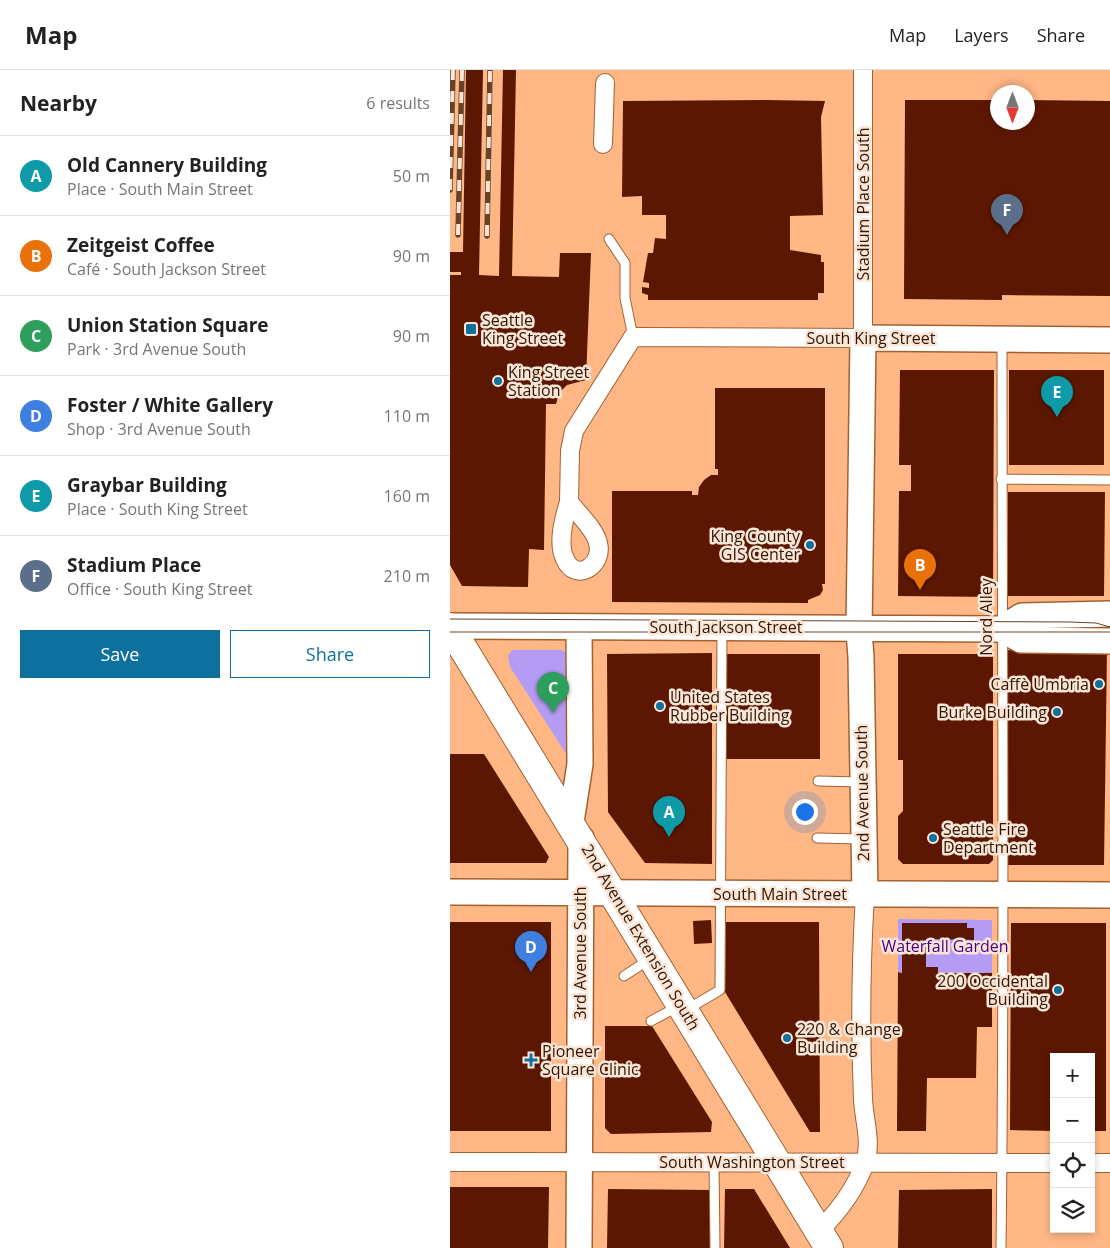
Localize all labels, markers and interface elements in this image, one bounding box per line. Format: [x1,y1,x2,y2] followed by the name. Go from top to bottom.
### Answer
[25,18,77,51] text: Map
[889,23,926,47] text: Map
[954,23,1009,47] text: Layers
[1037,23,1085,47] text: Share
[990,85,1035,130] north arrow
[20,89,97,117] text: Nearby
[366,92,430,114] text: 6 results
[852,127,874,281] street label: Stadium Place South
[67,152,267,178] text: Old Cannery Building
[30,165,42,187] text: A
[393,165,430,187] text: 50 m
[67,178,253,200] text: Place · South Main Street
[991,194,1023,235] pin: F
[67,232,215,258] text: Zeitgeist Coffee
[31,245,41,267] text: B
[393,245,430,267] text: 90 m
[67,258,266,280] text: Café · South Jackson Street
[482,309,563,349] place label: Seattle King Street
[67,312,269,338] text: Union Station Square
[464,322,478,336] marker: Seattle King Street
[31,325,41,347] text: C
[393,325,430,347] text: 90 m
[806,327,936,349] street label: South King Street
[67,338,246,360] text: Park · 3rd Avenue South
[508,361,589,401] place label: King Street Station
[492,375,504,387] marker: King Street Station
[1041,376,1073,417] pin: E
[67,392,273,418] text: Foster / White Gallery
[30,405,42,427] text: D
[384,405,430,427] text: 110 m
[67,418,251,440] text: Shop · 3rd Avenue South
[67,472,227,498] text: Graybar Building
[32,485,40,507] text: E
[384,485,430,507] text: 160 m
[67,498,248,520] text: Place · South King Street
[710,525,801,565] place label: King County GIS Center
[804,539,816,551] marker: King County GIS Center
[904,549,936,590] pin: B
[67,552,201,578] text: Stadium Place
[32,565,40,587] text: F
[384,565,430,587] text: 210 m
[975,577,997,656] street label: Nord Alley
[67,578,252,600] text: Office · South King Street
[649,616,803,638] street label: South Jackson Street
[20,630,220,678] button: Save
[230,630,430,678] button: Share
[537,672,569,713] pin: C
[990,673,1089,695] place label: Caffè Umbria
[1093,678,1105,690] marker: Caffè Umbria
[670,686,790,726] place label: United States Rubber Building
[654,700,666,712] marker: United States Rubber Building
[938,701,1047,723] place label: Burke Building
[1051,706,1063,718] marker: Burke Building
[850,725,874,861] street label: 2nd Avenue South
[653,796,685,837] pin: A
[792,799,818,825] your location
[943,818,1034,858] place label: Seattle Fire Department
[927,832,939,844] marker: Seattle Fire Department
[577,840,705,1034] street label: 2nd Avenue Extension South
[713,883,847,905] street label: South Main Street
[569,886,591,1020] street label: 3rd Avenue South
[515,931,547,972] pin: D
[881,935,1009,957] park label: Waterfall Garden
[937,970,1048,1010] place label: 200 Occidental Building
[1052,984,1064,996] marker: 200 Occidental Building
[797,1018,901,1058] place label: 220 & Change Building
[781,1032,793,1044] marker: 220 & Change Building
[542,1040,639,1080] place label: Pioneer Square Clinic
[524,1053,538,1067] marker: Pioneer Square Clinic
[1050,1053,1095,1233] map controls
[1050,1053,1095,1098] button: +
[1050,1098,1095,1143] button: −
[1050,1143,1095,1188] button: locate
[659,1151,845,1173] street label: South Washington Street
[1050,1188,1095,1233] button: layers

